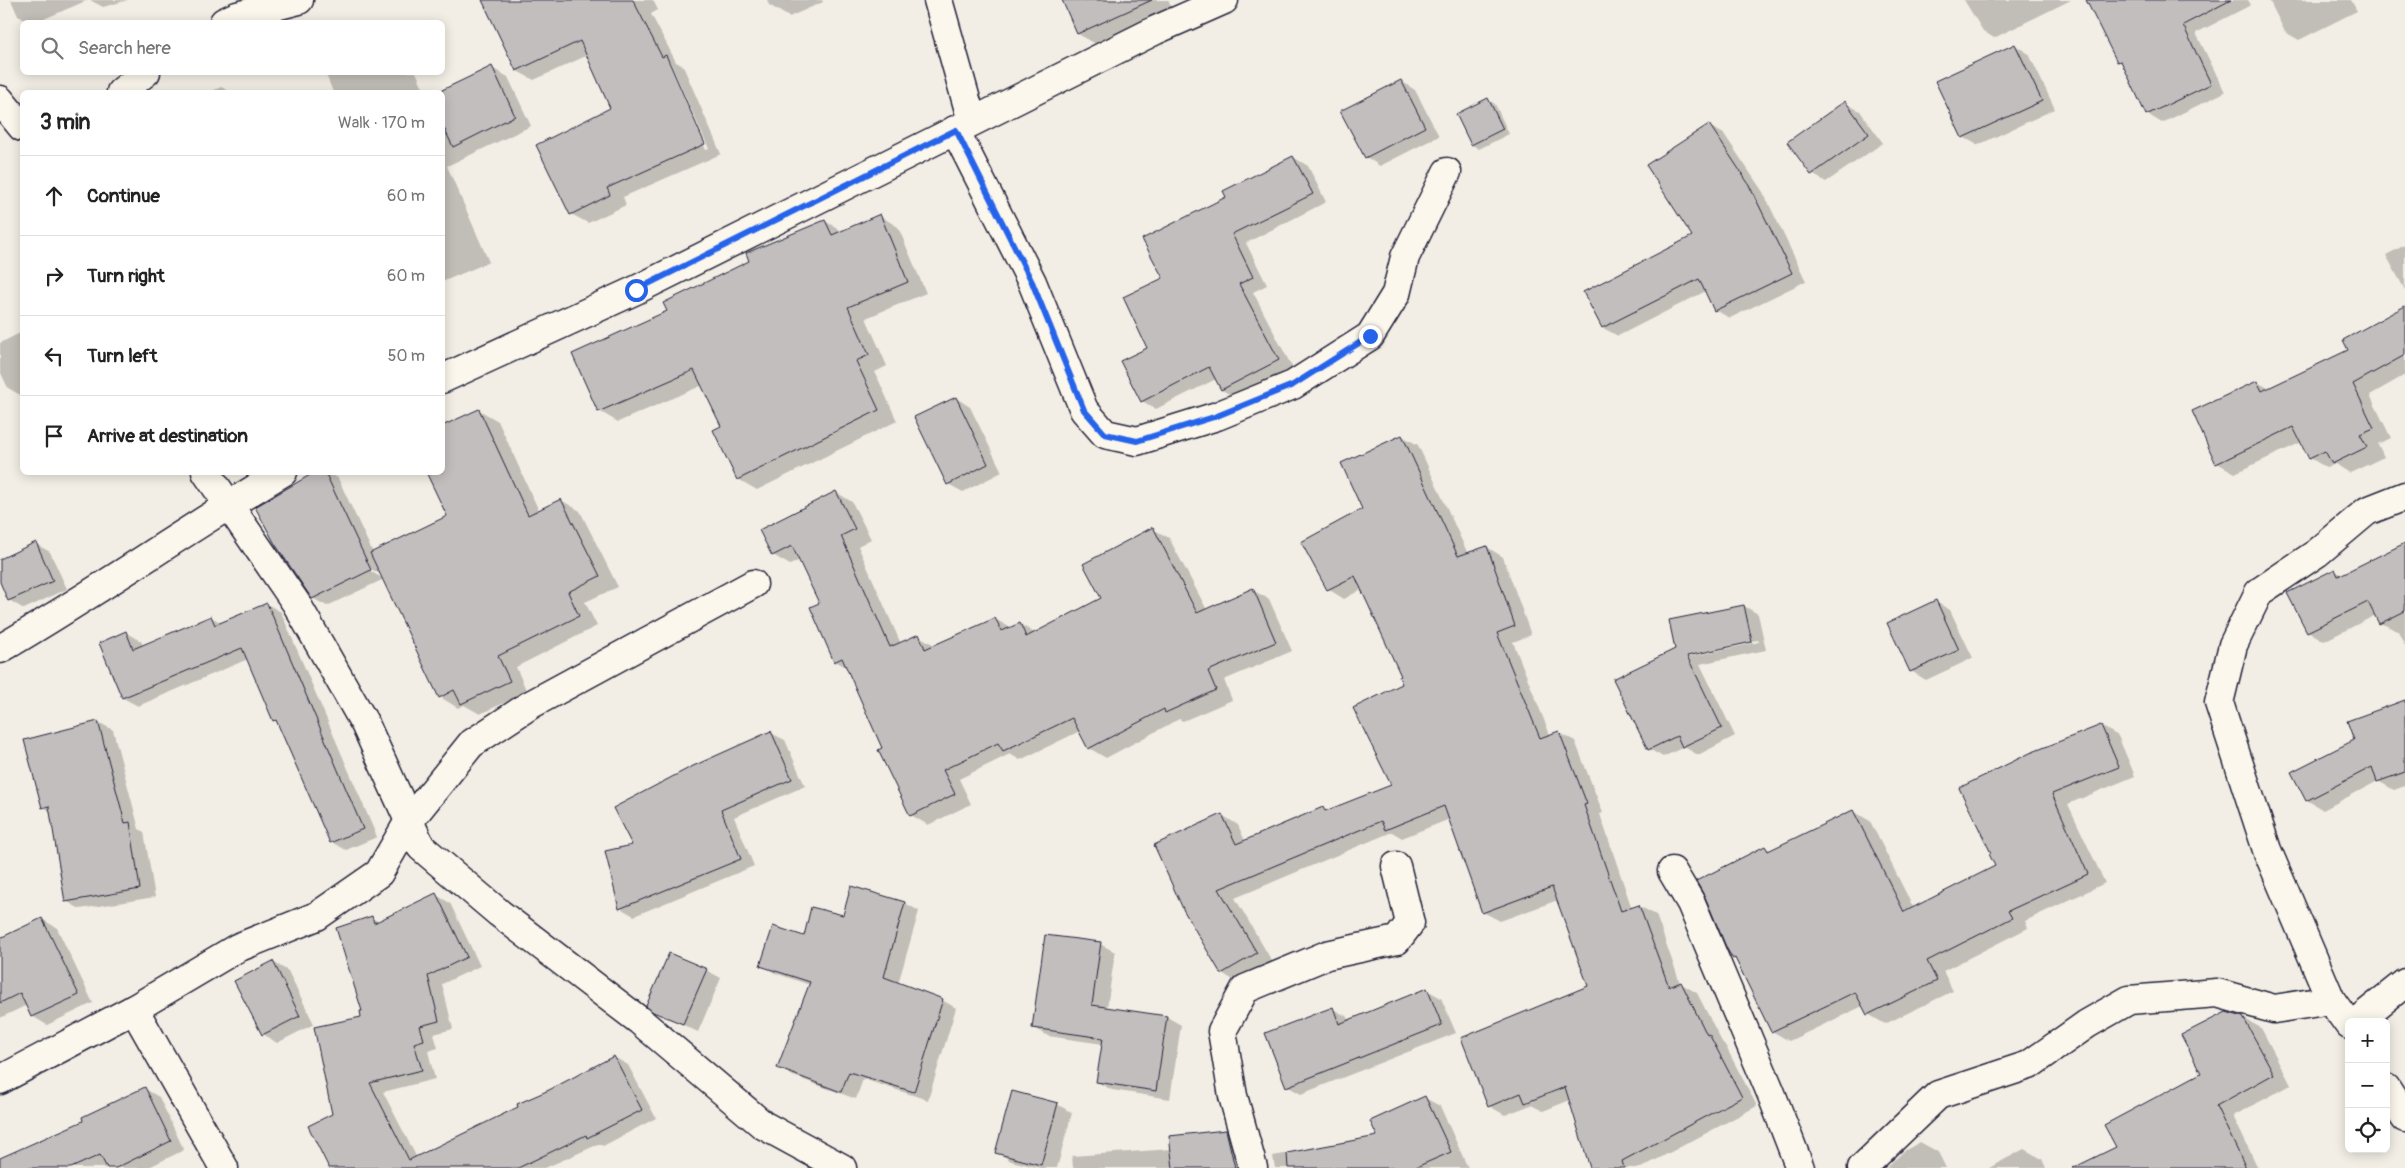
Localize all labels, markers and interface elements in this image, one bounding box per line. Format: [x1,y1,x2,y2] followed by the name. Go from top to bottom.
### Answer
[20,20,445,75] search box
[38,34,66,62] icon: search
[78,36,171,60] text: Search here
[40,109,90,136] text: 3 min
[338,113,425,133] text: Walk · 170 m
[40,182,68,210] icon: ahead
[87,184,160,208] text: Continue
[387,186,425,206] text: 60 m
[40,262,68,290] icon: right
[87,264,165,288] text: Turn right
[387,266,425,286] text: 60 m
[625,279,648,302] route start
[1359,325,1382,348] route end
[40,342,68,370] icon: left
[87,344,157,368] text: Turn left
[388,346,425,366] text: 50 m
[40,422,68,450] icon: arrive
[87,424,248,448] text: Arrive at destination
[2345,1018,2390,1153] map controls
[2345,1018,2390,1063] button: +
[2345,1063,2390,1108] button: −
[2345,1108,2390,1153] button: locate

